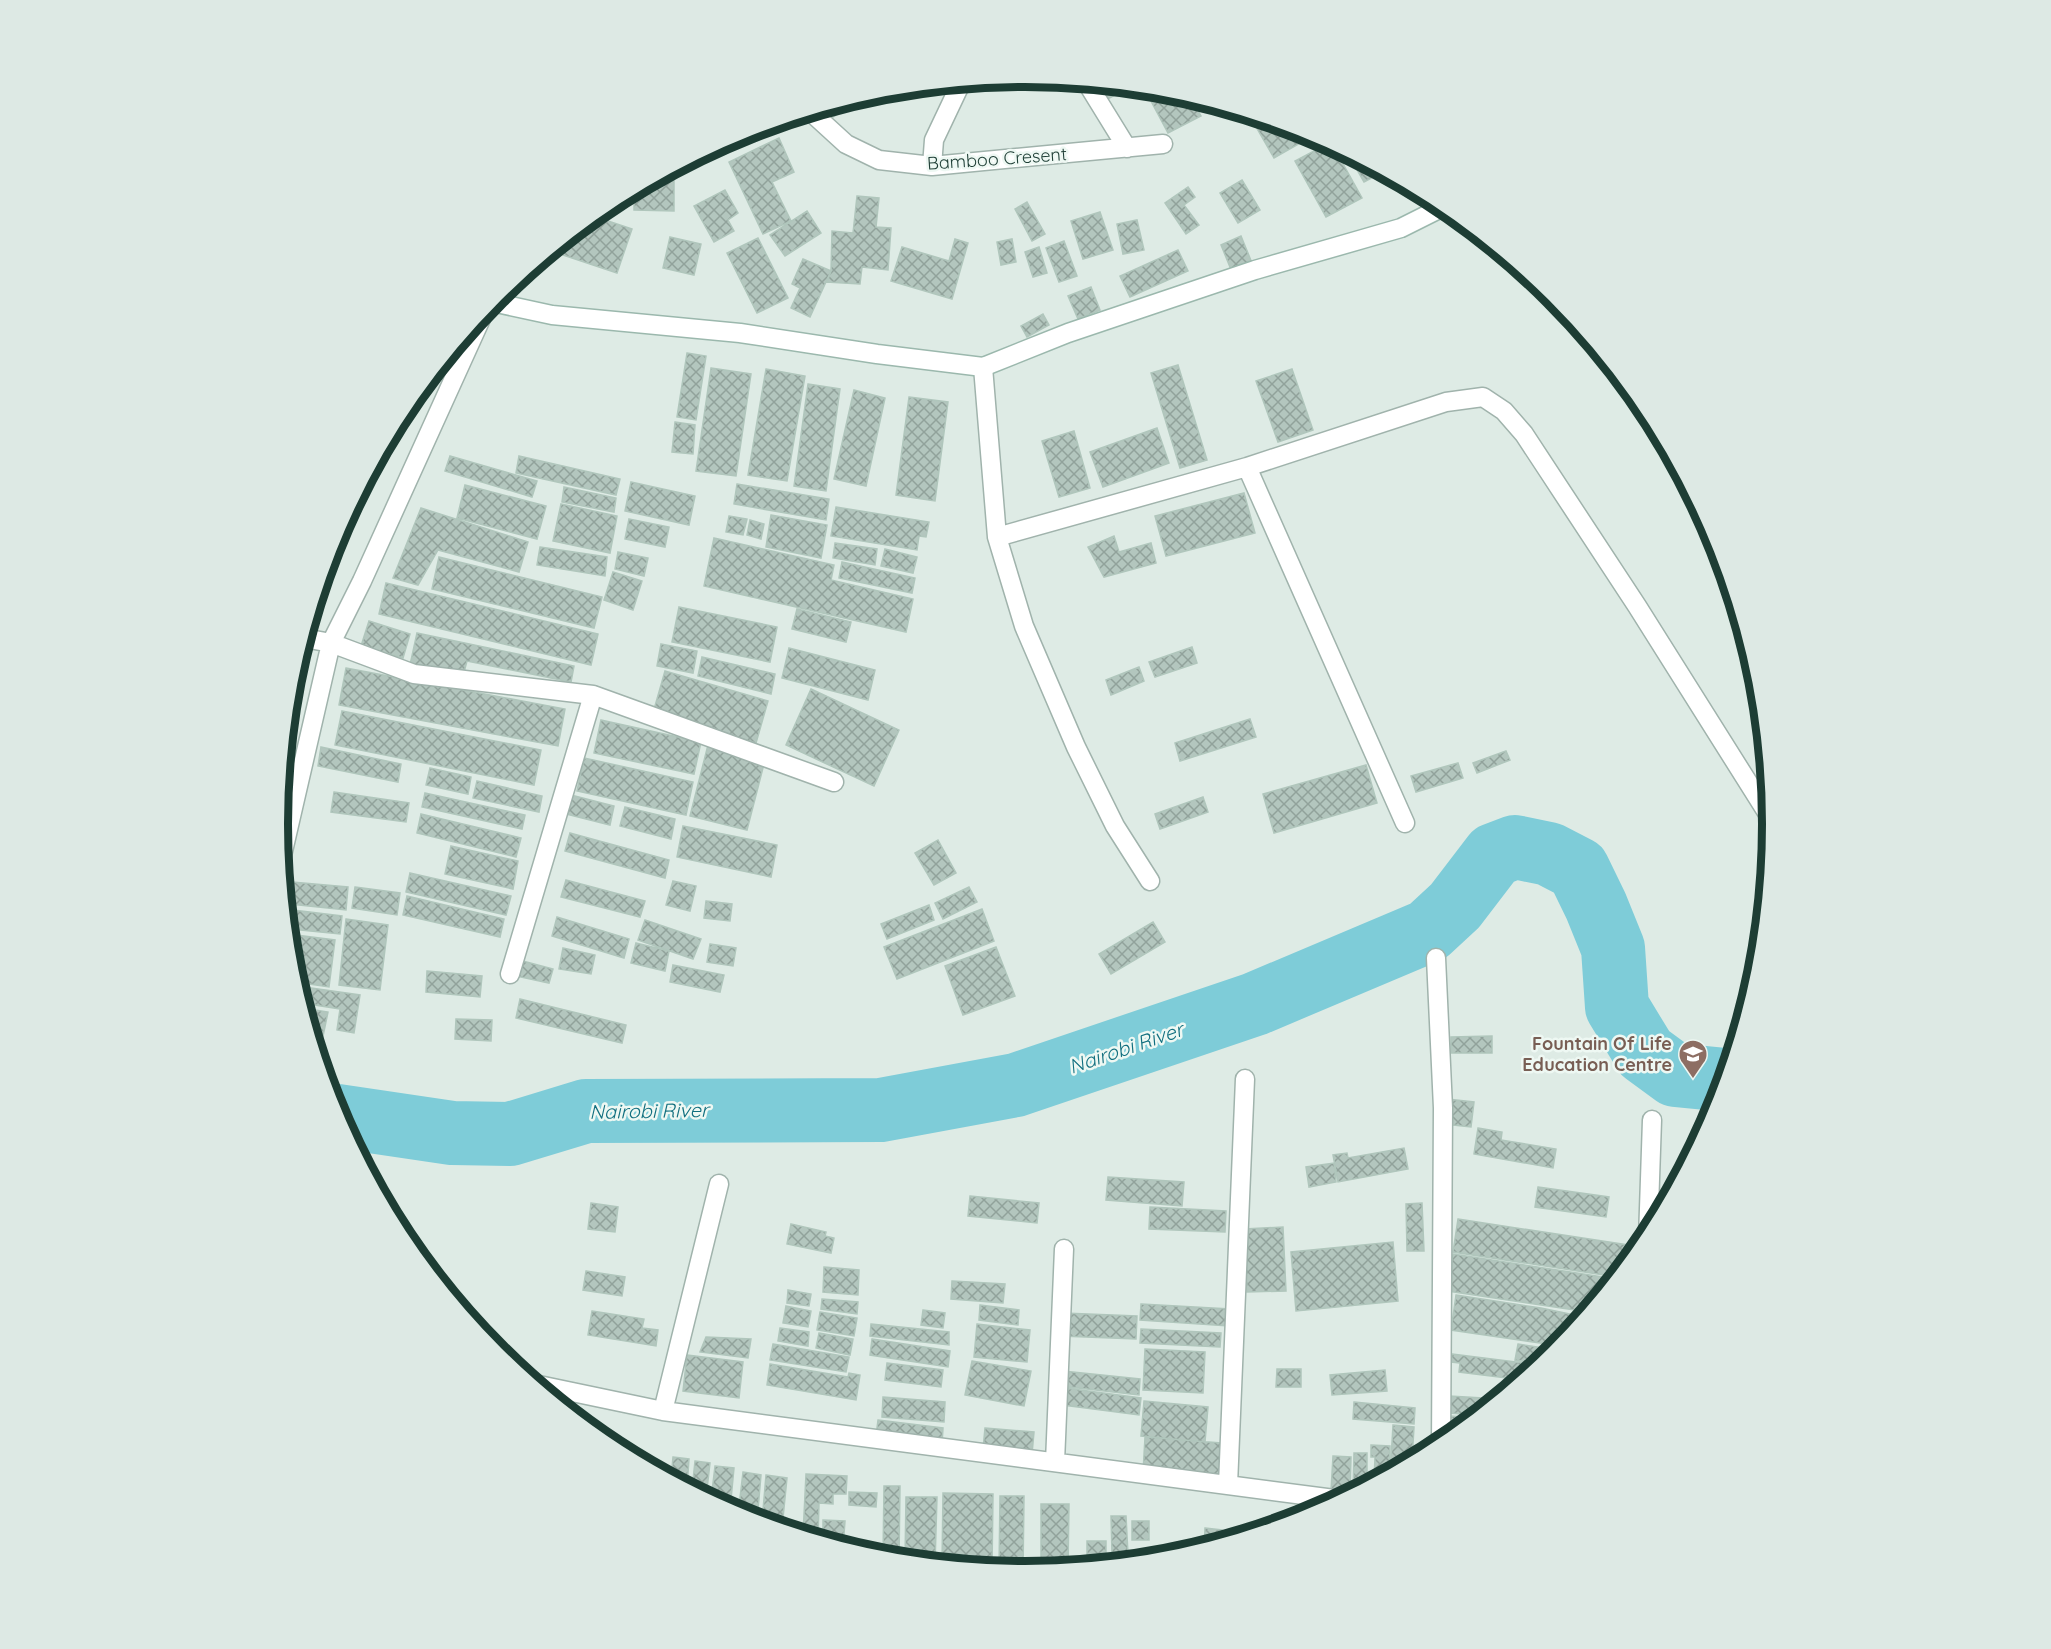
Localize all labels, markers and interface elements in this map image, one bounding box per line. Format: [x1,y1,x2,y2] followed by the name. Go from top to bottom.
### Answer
[926,142,1068,175] street label: Bamboo Cresent
[1065,1016,1188,1079] water label: Nairobi River
[1522,1032,1672,1076] place label: Fountain Of Life Education Centre
[1677,1038,1709,1080] school or university icon: Fountain Of Life Education Centre
[589,1097,711,1124] water label: Nairobi River

